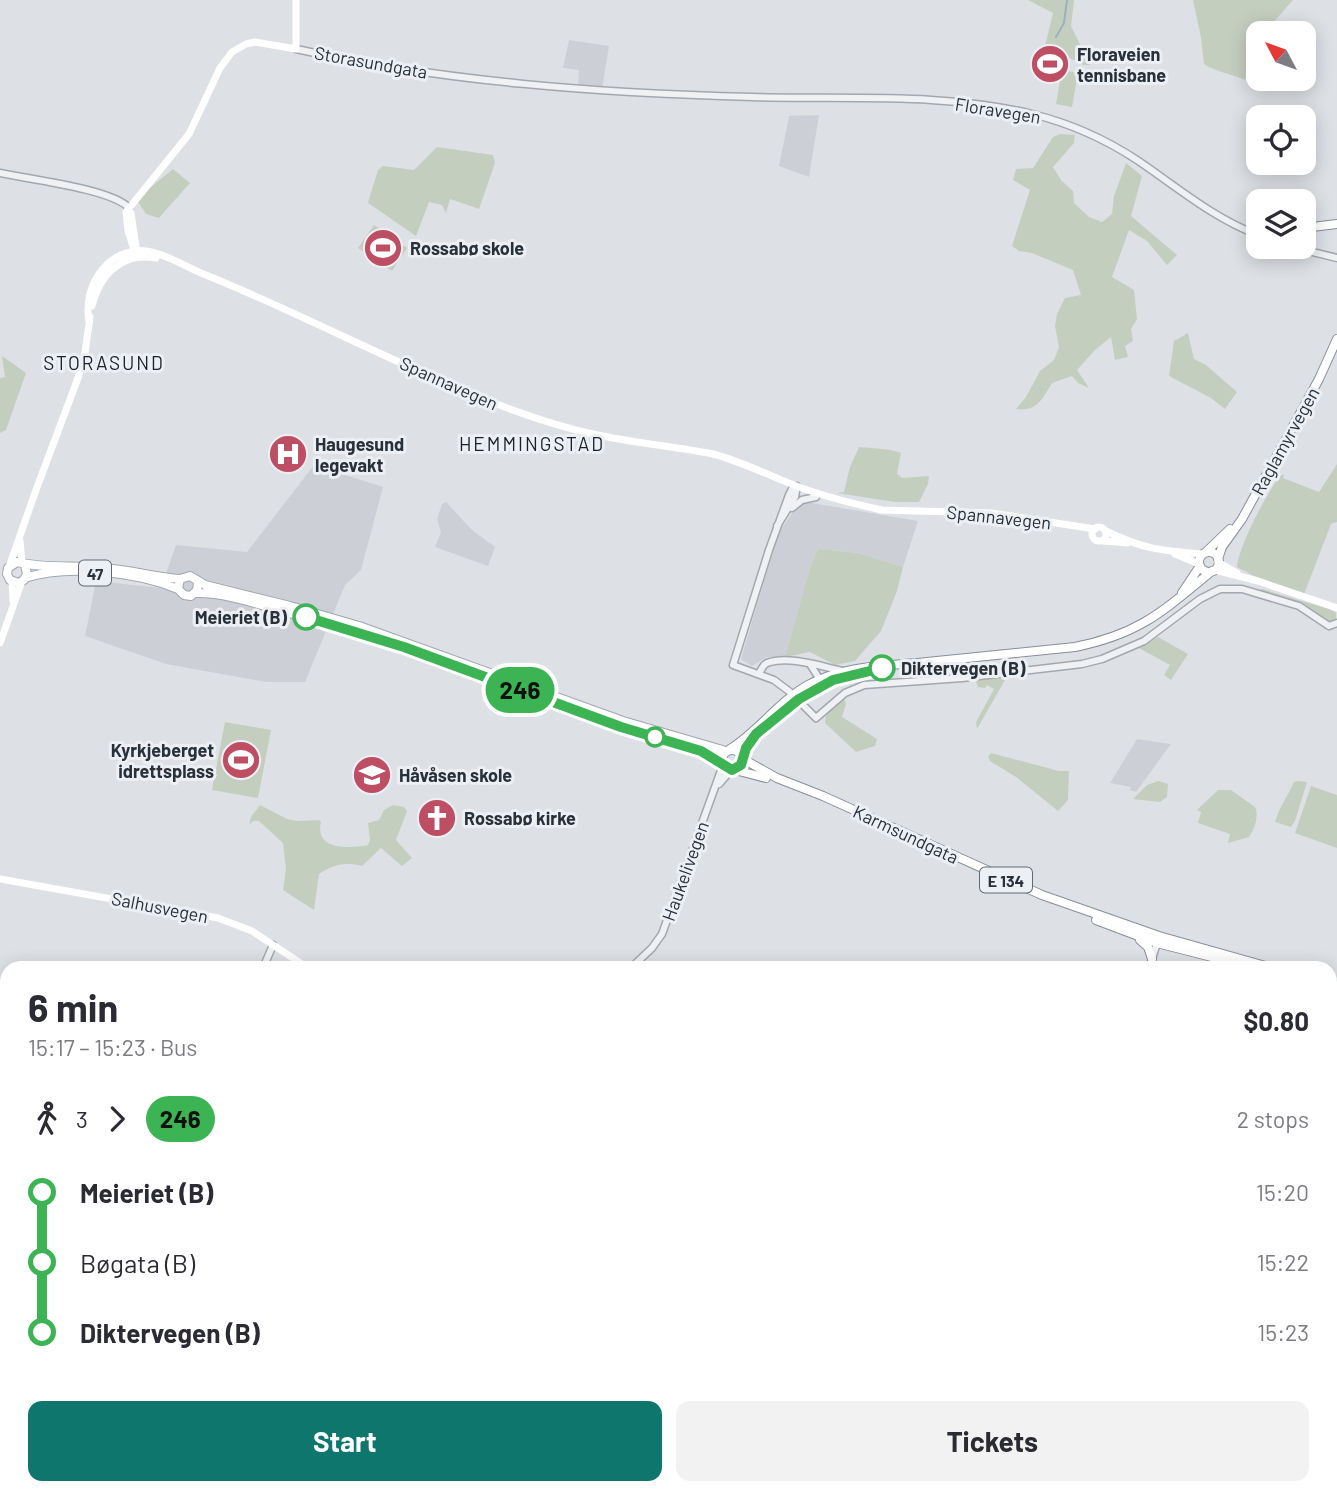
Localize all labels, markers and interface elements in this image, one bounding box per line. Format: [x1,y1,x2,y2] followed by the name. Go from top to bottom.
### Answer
[1246,21,1316,91] north arrow
[1246,21,1316,259] map controls
[313,41,429,83] street label: Storasundgata
[1029,43,1071,85] sports icon: Floraveien tennisbane
[1077,43,1166,86] place label: Floraveien tennisbane
[954,92,1042,128] street label: Floravegen
[1246,105,1316,175] button: locate
[1246,189,1316,259] button: layers
[362,227,404,269] sports icon: Rossabø skole
[410,237,524,259] place label: Rossabø skole
[43,351,165,374] district label: STORASUND
[397,352,501,414] street label: Spannavegen
[1246,383,1324,499] street label: Raglamyrvegen
[459,432,605,455] district label: HEMMINGSTAD
[267,433,309,475] hospital icon: Haugesund legevakt
[315,433,404,476] place label: Haugesund legevakt
[946,501,1052,533] street label: Spannavegen
[79,560,111,586] road number: 47
[293,604,319,630] marker: Meieriet (B)
[195,606,288,628] place label: Meieriet (B)
[869,655,895,681] marker: Diktervegen (B)
[901,657,1026,679] place label: Diktervegen (B)
[480,667,560,713] line badge: 246
[500,675,540,704] text: 246
[645,727,665,747] unlabelled marker
[111,739,214,782] place label: Kyrkjeberget idrettsplass
[220,739,262,781] sports icon: Kyrkjeberget idrettsplass
[351,754,393,796] school or university icon: Håvåsen skole
[399,764,512,786] place label: Håvåsen skole
[416,797,458,839] church icon: Rossabø kirke
[850,800,962,868] street label: Karmsundgata
[464,807,576,829] place label: Rossabø kirke
[657,818,713,924] street label: Haukelivegen
[980,867,1032,892] road number: E 134
[110,887,210,927] street label: Salhusvegen
[28,984,118,1030] text: 6 min
[1243,1005,1309,1036] text: $0.80
[28,1033,197,1061] text: 15:17 – 15:23 · Bus
[28,1100,66,1138] icon: walk
[98,1100,136,1138] icon: forward
[160,1104,201,1133] text: 246
[76,1105,88,1133] text: 3
[1237,1105,1309,1133] text: 2 stops
[80,1177,213,1208] text: Meieriet (B)
[1256,1178,1309,1206] text: 15:20
[80,1247,195,1278] text: Bøgata (B)
[1257,1248,1309,1276] text: 15:22
[80,1317,260,1348] text: Diktervegen (B)
[1257,1318,1309,1346] text: 15:23
[28,1401,662,1481] button: Start
[676,1401,1309,1481] button: Tickets

